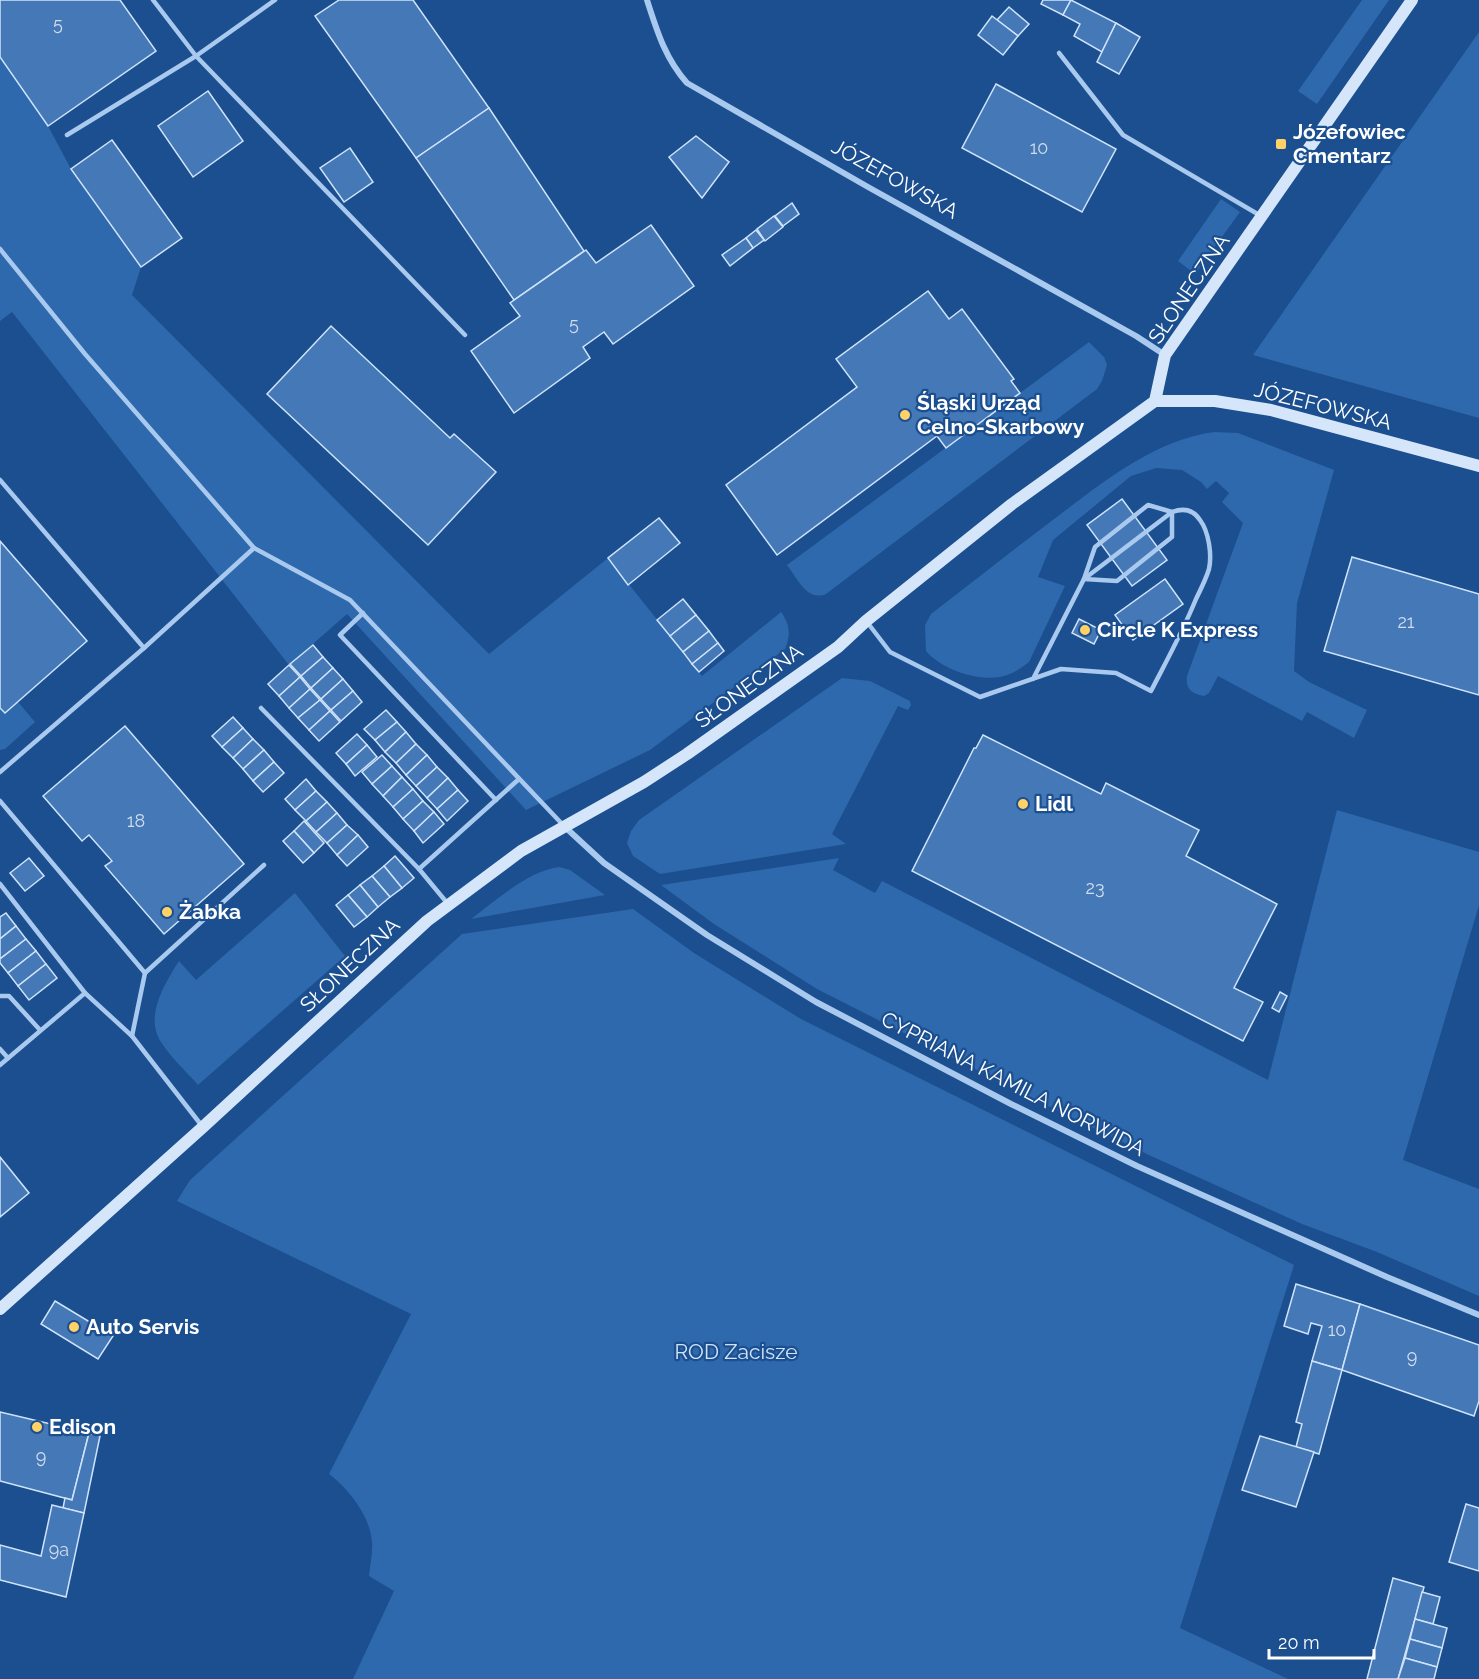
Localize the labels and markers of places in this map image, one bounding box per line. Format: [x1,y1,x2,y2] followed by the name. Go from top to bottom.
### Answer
[1293,119,1406,168] place label: Józefowiec Cmentarz
[1274,137,1288,151] marker: Józefowiec Cmentarz
[917,390,1085,439] place label: Śląski Urząd Celno-Skarbowy
[898,408,912,422] marker: Śląski Urząd Celno-Skarbowy
[1097,617,1258,642] place label: Circle K Express
[1078,623,1092,637] marker: Circle K Express
[1035,791,1073,816] place label: Lidl
[1016,797,1030,811] marker: Lidl
[179,899,241,924] place label: Żabka
[160,905,174,919] marker: Żabka
[86,1314,199,1339] place label: Auto Servis
[67,1320,81,1334] marker: Auto Servis
[49,1414,116,1439] place label: Edison
[30,1420,44,1434] marker: Edison

